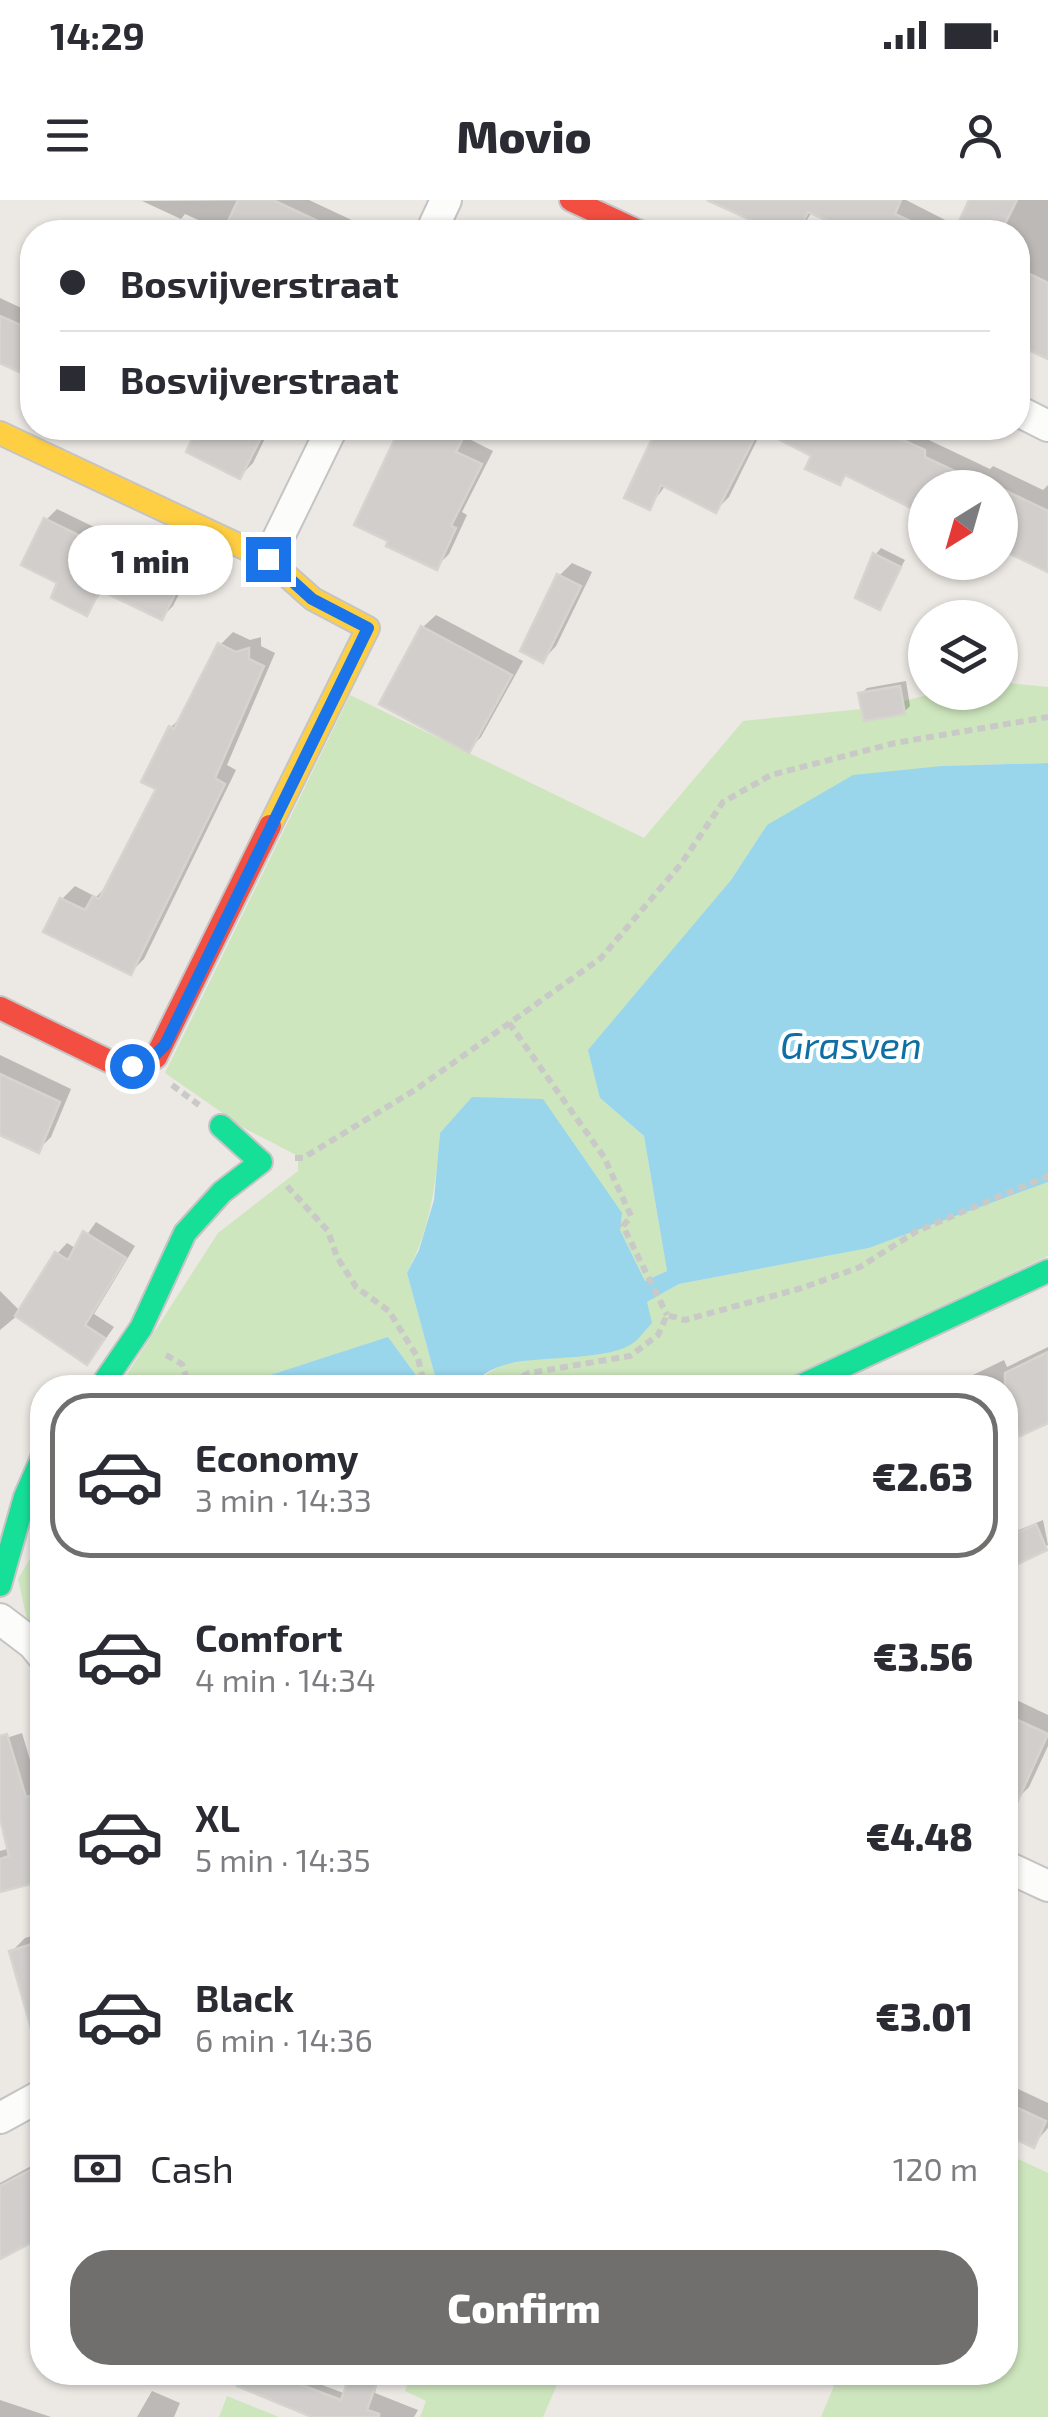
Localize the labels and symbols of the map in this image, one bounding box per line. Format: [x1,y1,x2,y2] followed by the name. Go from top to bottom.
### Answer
[908,470,1018,580] north arrow
[68,524,233,594] callout: 1 min
[246,537,291,582] route end
[780,1021,922,1067] water label: Grasven
[110,1044,155,1089] route start

